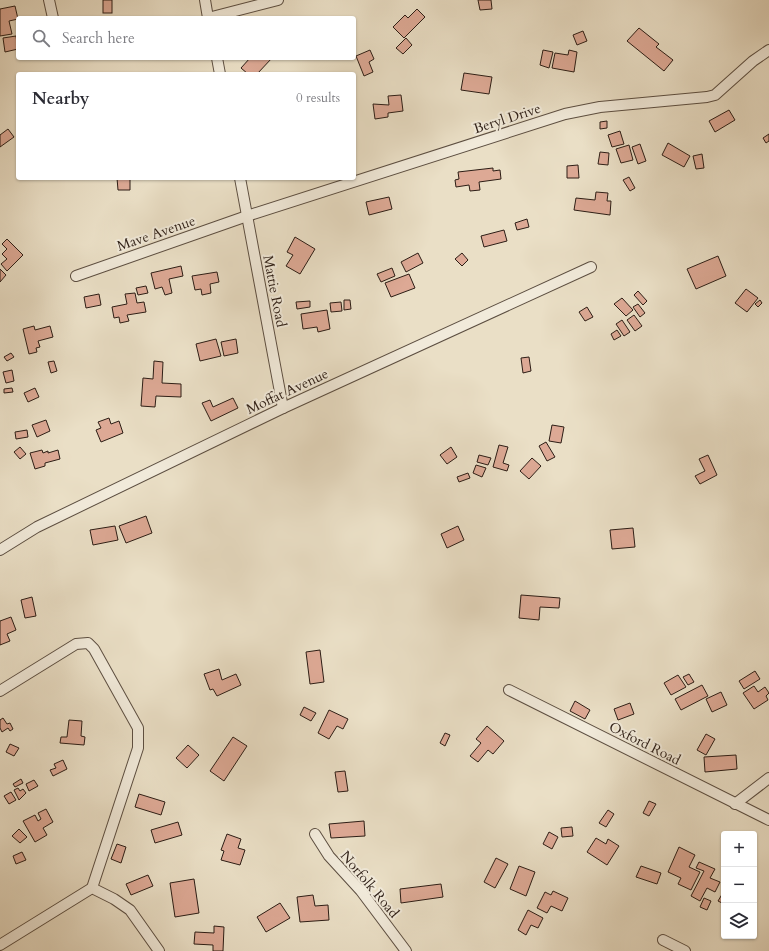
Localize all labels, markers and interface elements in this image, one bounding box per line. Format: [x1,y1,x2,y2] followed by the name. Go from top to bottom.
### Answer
[16,16,356,60] search box
[30,27,52,49] icon: search
[62,28,135,48] text: Search here
[32,87,89,110] text: Nearby
[296,89,340,107] text: 0 results
[471,99,543,138] street label: Beryl Drive
[114,211,198,256] street label: Mave Avenue
[258,253,291,329] street label: Mattie Road
[243,364,331,419] street label: Moffat Avenue
[606,717,684,770] street label: Oxford Road
[721,831,757,939] map controls
[721,831,757,867] button: +
[336,847,404,922] street label: Norfolk Road
[721,867,757,903] button: −
[721,903,757,939] button: layers

